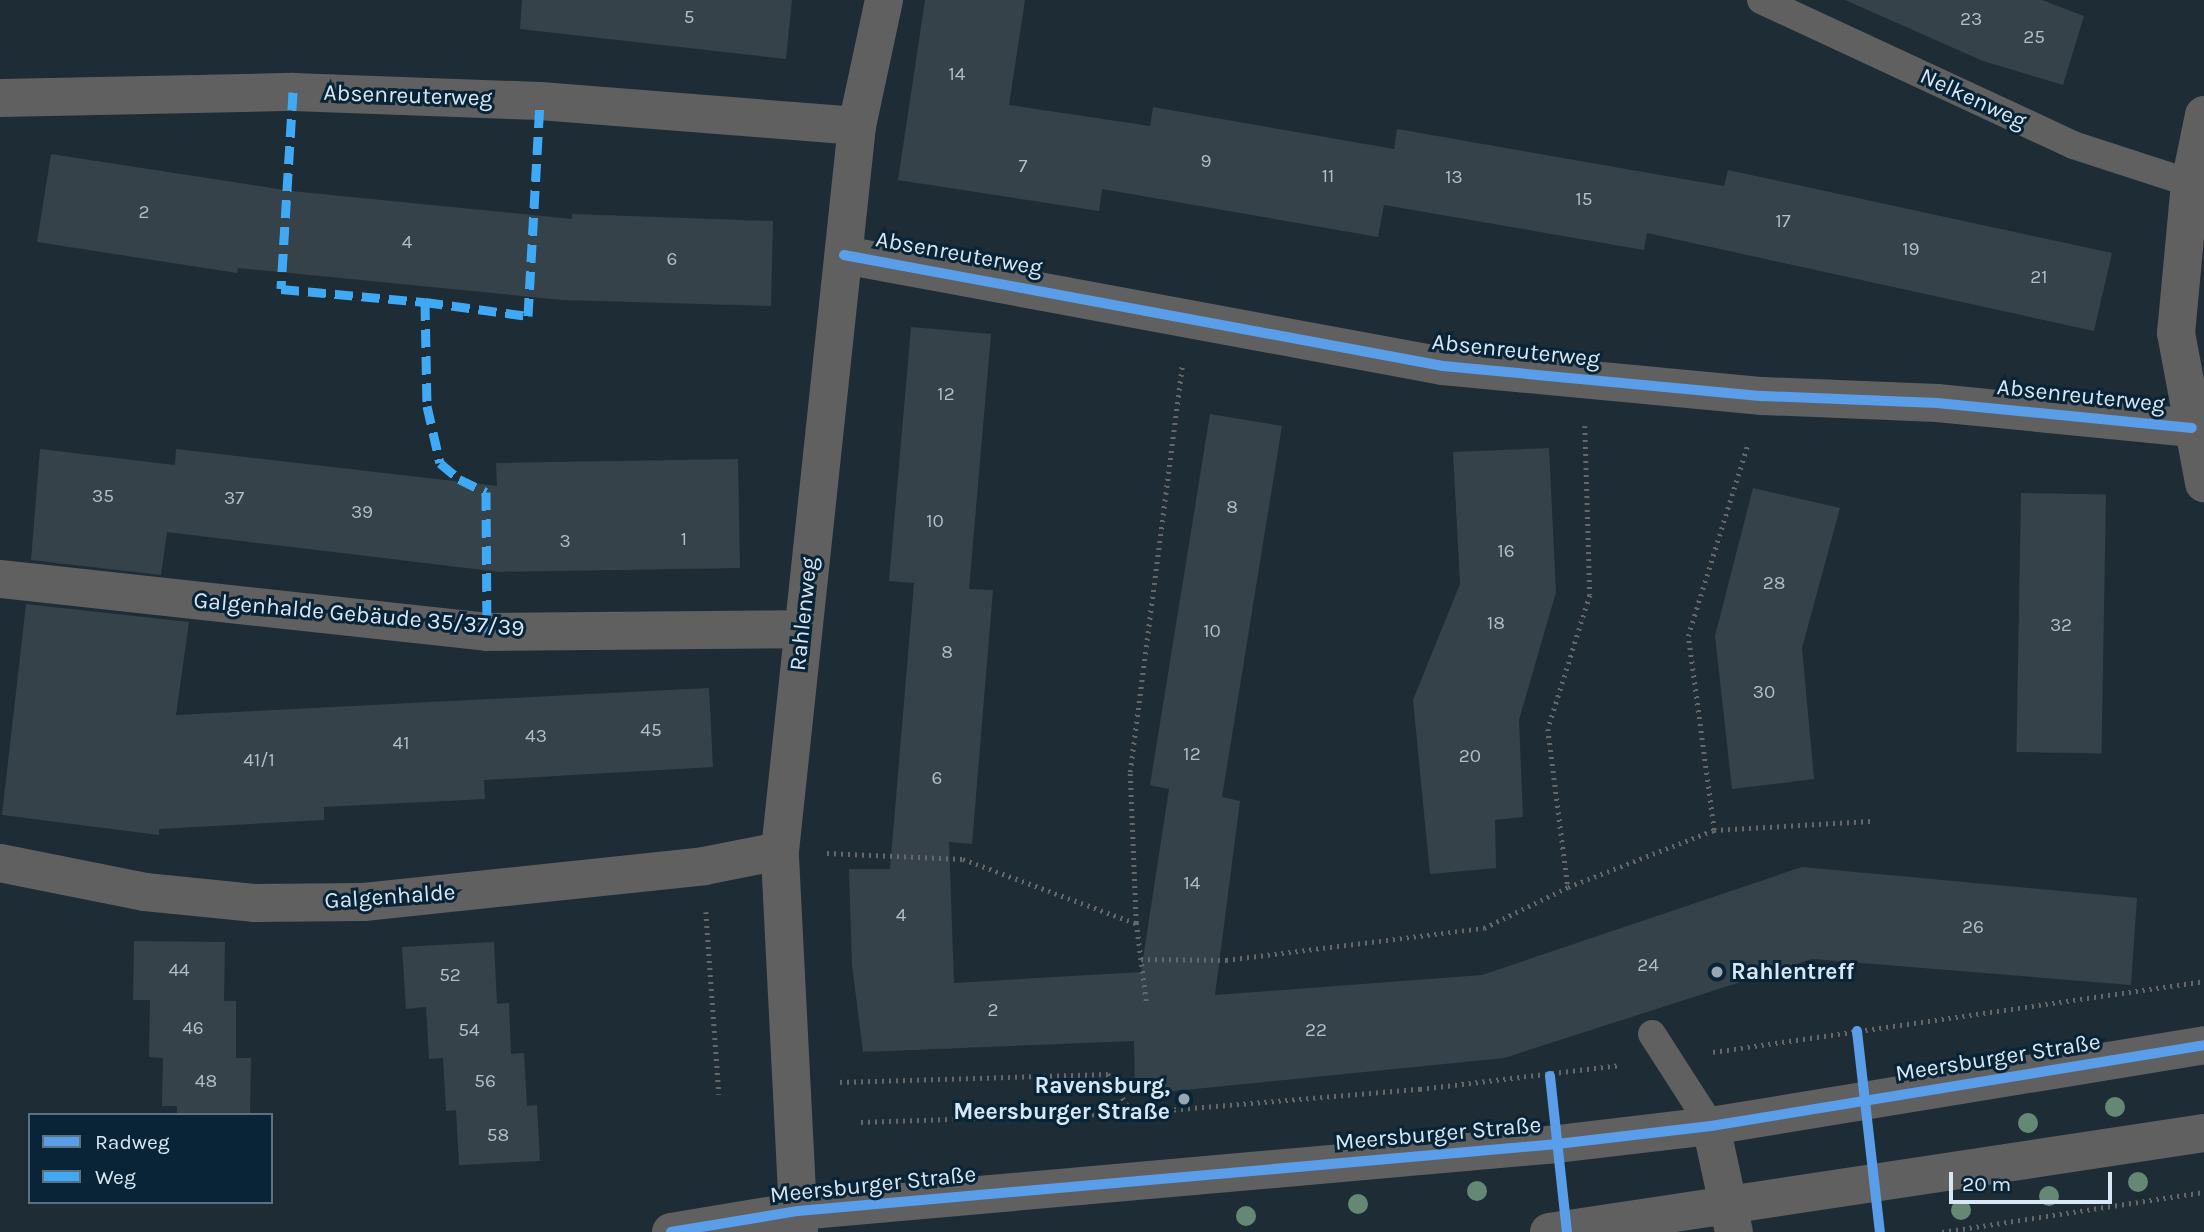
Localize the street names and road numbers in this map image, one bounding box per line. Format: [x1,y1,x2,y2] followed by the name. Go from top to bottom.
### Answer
[1915,62,2031,136] street label: Nelkenweg
[323,79,493,113] street label: Absenreuterweg
[873,226,1045,282] street label: Absenreuterweg
[1431,328,1601,374] street label: Absenreuterweg
[1996,373,2166,419] street label: Absenreuterweg
[784,556,824,672] street label: Rahlenweg
[192,587,526,643] street label: Galgenhalde Gebäude 35/37/39
[324,879,456,915] street label: Galgenhalde
[1894,1028,2102,1088] street label: Meersburger Straße
[1334,1111,1542,1157] street label: Meersburger Straße
[769,1160,977,1210] street label: Meersburger Straße

